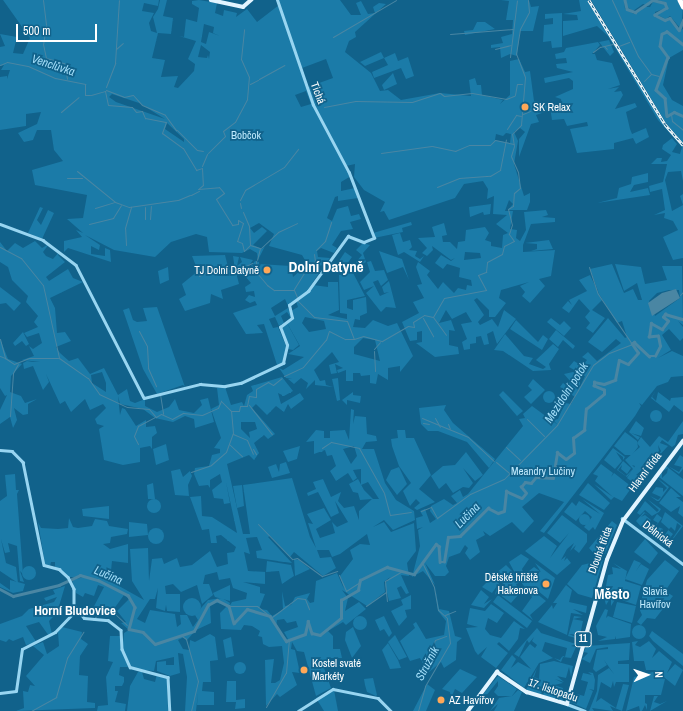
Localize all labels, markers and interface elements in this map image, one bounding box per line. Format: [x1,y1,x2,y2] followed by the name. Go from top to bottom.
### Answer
[18,16,99,42] scale bar
[23,23,50,39] text: 500 m
[30,52,76,80] water label: Venclůvka
[308,80,328,106] street label: Tichá
[533,100,571,114] place label: SK Relax
[520,102,530,112] marker: SK Relax
[231,128,261,142] park label: Bobčok
[288,258,364,276] district label: Dolní Datyně
[194,263,259,277] place label: TJ Dolní Datyně
[262,265,272,275] marker: TJ Dolní Datyně
[542,360,592,426] water label: Mezidolní potok
[626,450,664,494] street label: Hlavní třída
[511,464,575,478] park label: Meandry Lučiny
[452,500,484,532] water label: Lučina
[640,518,676,550] street label: Dělnická
[585,525,615,575] street label: Dlouhá třída
[92,564,124,588] water label: Lučina
[485,571,538,597] place label: Dětské hřiště Hakenova
[541,579,551,589] marker: Dětské hřiště Hakenova
[594,585,630,603] district label: Město
[639,585,671,611] park label: Slavia Havířov
[34,603,116,619] district label: Horní Bludovice
[574,631,592,647] road number: 11
[413,645,443,683] water label: Stružník
[627,655,667,695] north arrow
[312,657,361,683] place label: Kostel svaté Markéty
[299,665,309,675] marker: Kostel svaté Markéty
[652,671,666,678] text: N
[526,675,580,705] street label: 17. listopadu
[449,693,494,707] place label: AZ Havířov
[436,695,446,705] marker: AZ Havířov

